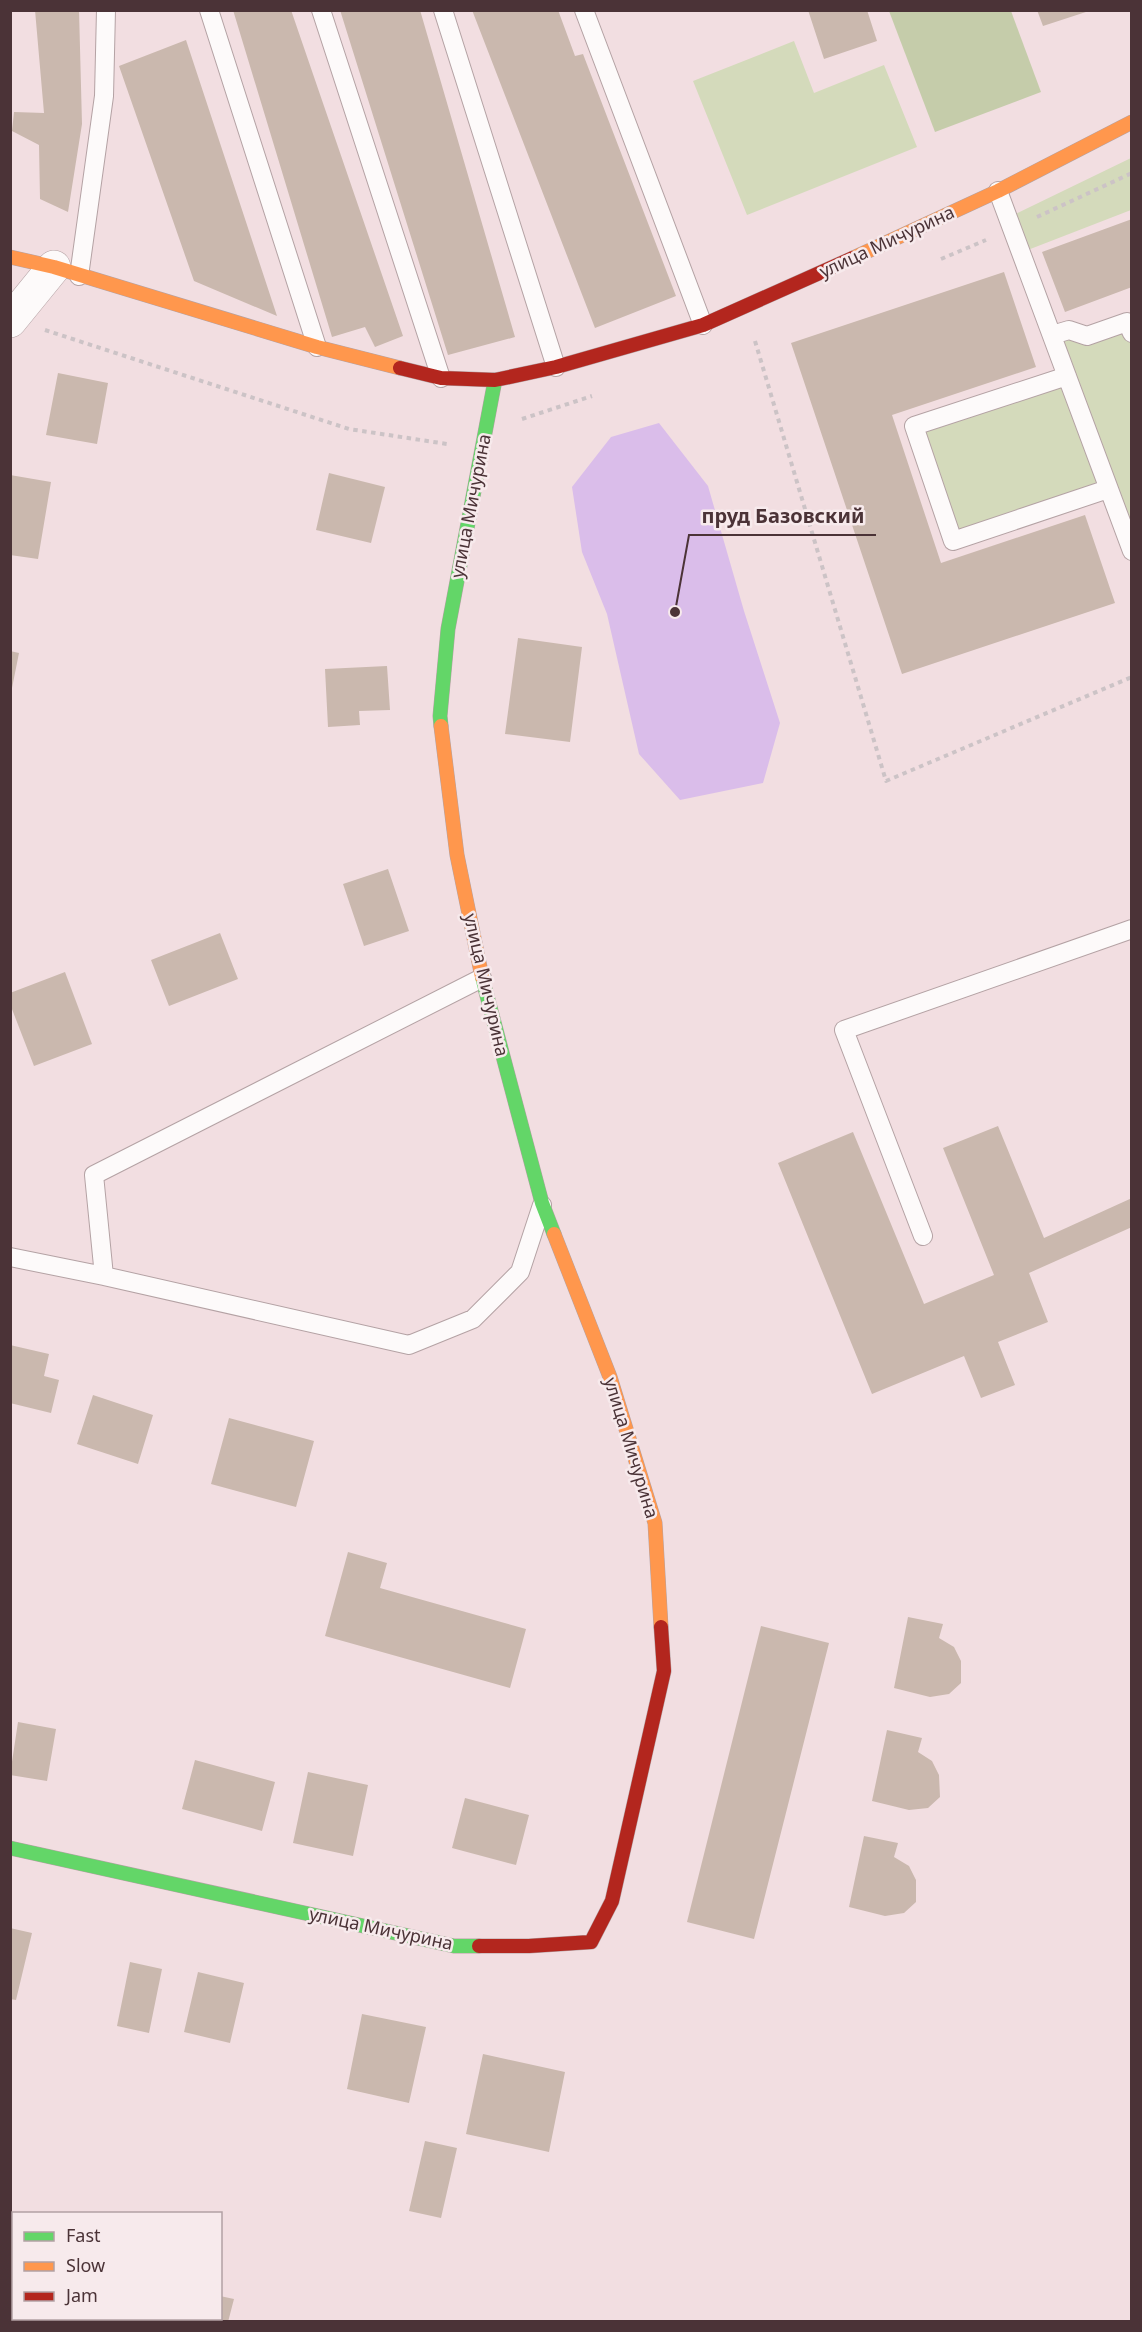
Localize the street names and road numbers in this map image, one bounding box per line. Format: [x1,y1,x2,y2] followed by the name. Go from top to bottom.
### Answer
[815,199,958,283] street label: улица Мичурина
[444,432,496,580] street label: улица Мичурина
[459,911,515,1059] street label: улица Мичурина
[599,1374,665,1521] street label: улица Мичурина
[307,1901,455,1955] street label: улица Мичурина

